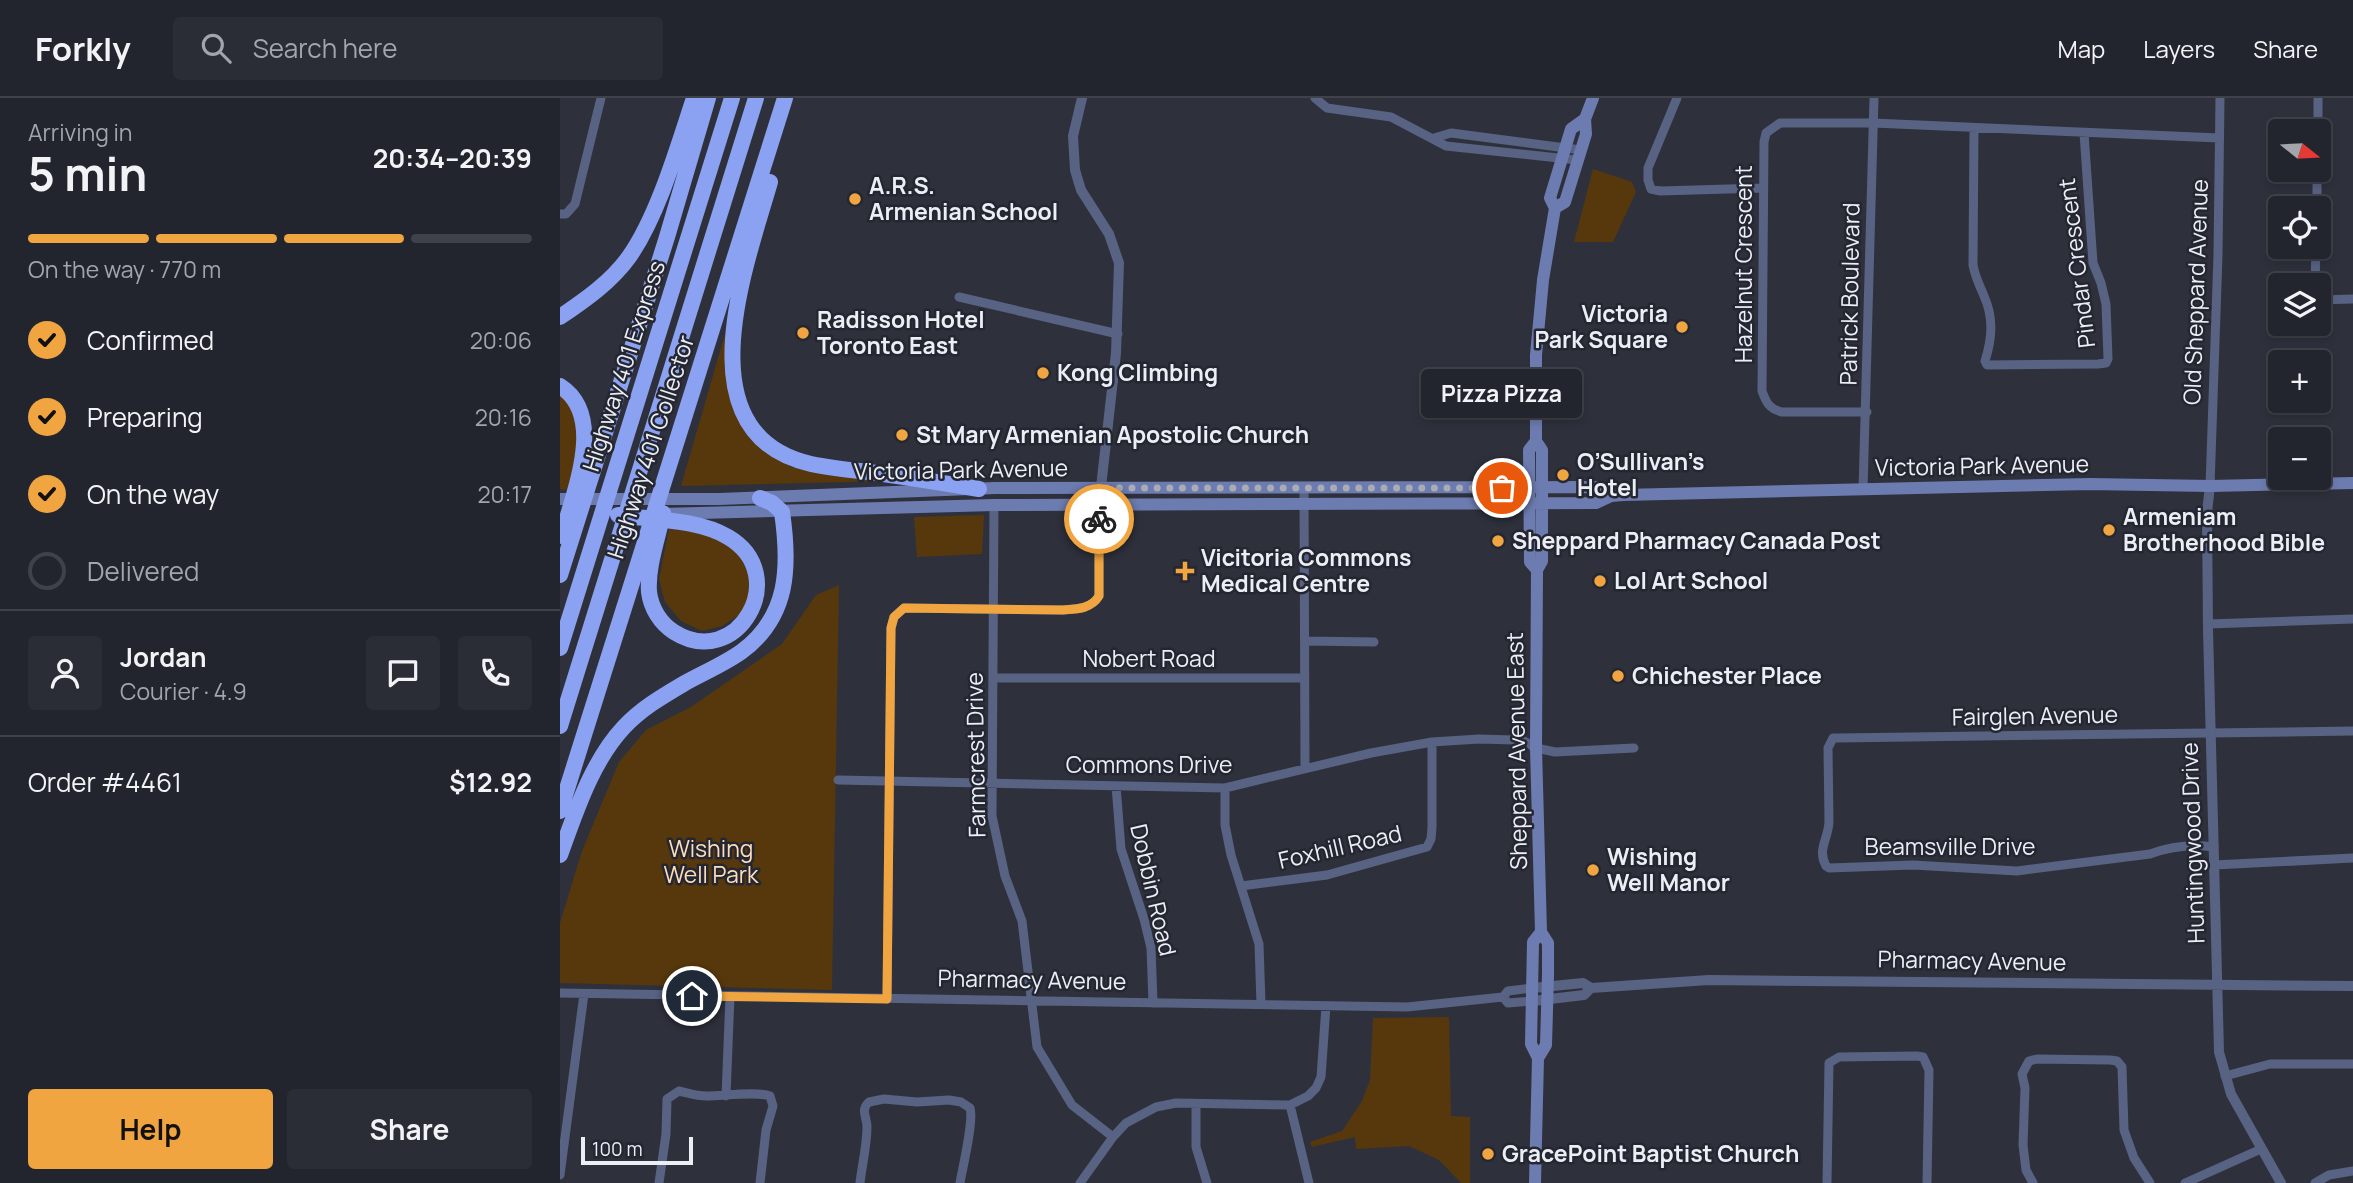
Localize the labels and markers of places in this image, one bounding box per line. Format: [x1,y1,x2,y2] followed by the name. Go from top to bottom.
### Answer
[869,169,1058,227] place label: A.R.S. Armenian School
[847,191,863,207] marker: A.R.S. Armenian School
[1534,297,1668,355] place label: Victoria Park Square
[817,303,985,361] place label: Radisson Hotel Toronto East
[1674,319,1690,335] marker: Victoria Park Square
[795,325,811,341] marker: Radisson Hotel Toronto East
[1057,356,1218,388] place label: Kong Climbing
[1035,365,1051,381] marker: Kong Climbing
[1422,369,1583,418] callout: Pizza Pizza
[916,418,1309,450] place label: St Mary Armenian Apostolic Church
[894,427,910,443] marker: St Mary Armenian Apostolic Church
[1577,445,1704,503] place label: O’Sullivan’s Hotel
[1472,458,1532,518] pin
[1555,467,1571,483] marker: O’Sullivan’s Hotel
[2123,500,2325,558] place label: Armeniam Brotherhood Bible
[2101,522,2117,538] marker: Armeniam Brotherhood Bible
[1512,524,1881,556] place label: Sheppard Pharmacy Canada Post
[1490,533,1506,549] marker: Sheppard Pharmacy Canada Post
[1201,541,1412,599] place label: Vicitoria Commons Medical Centre
[1175,561,1195,581] marker: Vicitoria Commons Medical Centre
[1614,564,1768,596] place label: Lol Art School
[1592,573,1608,589] marker: Lol Art School
[1632,659,1822,691] place label: Chichester Place
[1610,668,1626,684] marker: Chichester Place
[1607,840,1730,898] place label: Wishing Well Manor
[1585,862,1601,878] marker: Wishing Well Manor
[662,966,722,1026] pin
[1502,1137,1800,1169] place label: GracePoint Baptist Church
[1480,1146,1496,1162] marker: GracePoint Baptist Church

